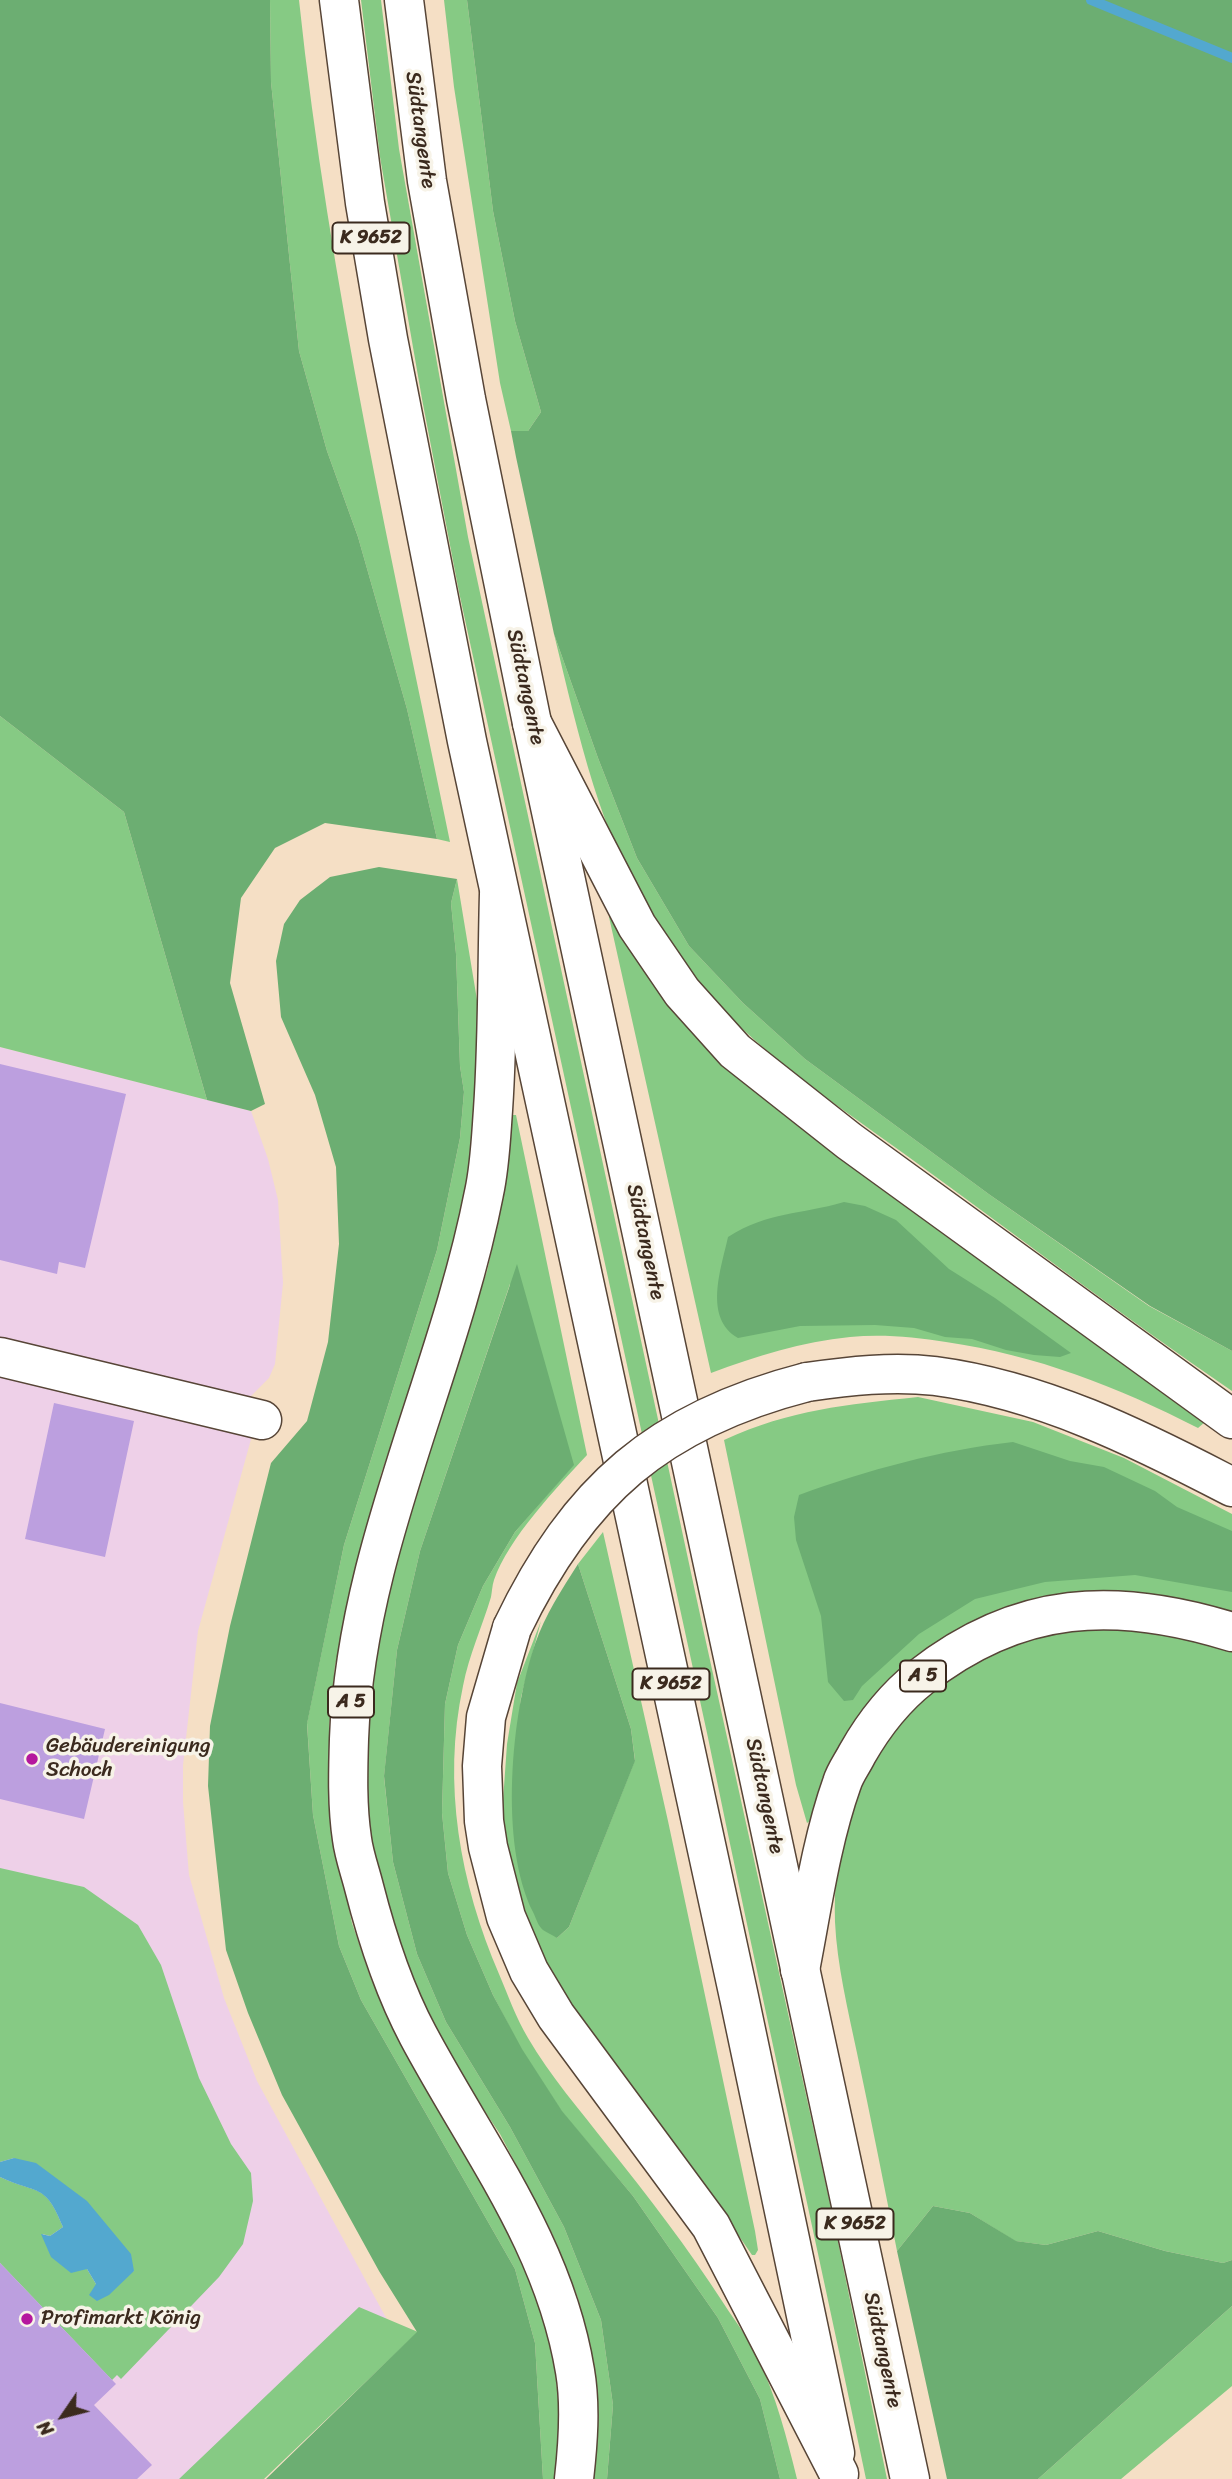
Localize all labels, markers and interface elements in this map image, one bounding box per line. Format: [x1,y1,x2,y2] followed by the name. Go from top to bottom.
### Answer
[399,70,441,190] street label: Südtangente
[332,222,410,254] road number: K 9652
[500,627,550,747] street label: Südtangente
[620,1182,670,1302] street label: Südtangente
[900,1660,946,1692] road number: A 5
[632,1668,710,1700] road number: K 9652
[328,1686,374,1718] road number: A 5
[46,1734,211,1784] place label: Gebäudereinigung Schoch
[739,1736,789,1856] street label: Südtangente
[24,1751,40,1767] marker: Gebäudereinigung Schoch
[816,2208,894,2240] road number: K 9652
[857,2290,907,2410] street label: Südtangente
[41,2306,201,2332] place label: Profimarkt König
[19,2311,35,2327] marker: Profimarkt König
[28,2381,98,2451] north arrow
[28,2413,63,2443] text: N

